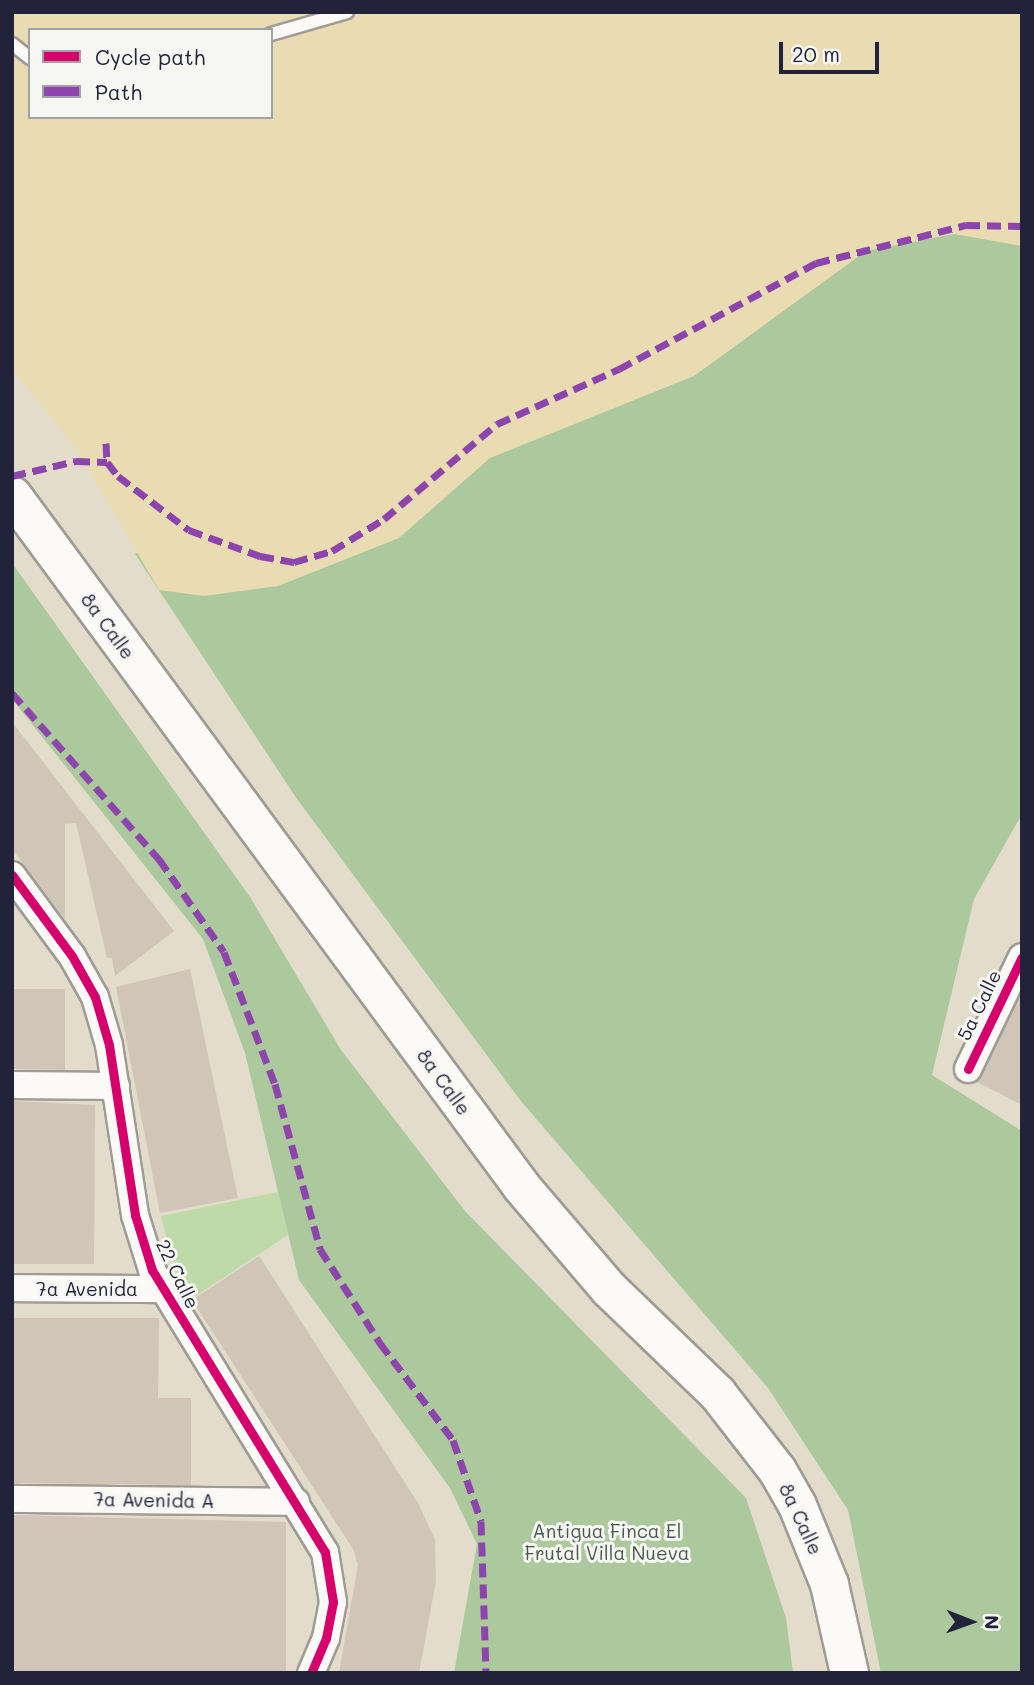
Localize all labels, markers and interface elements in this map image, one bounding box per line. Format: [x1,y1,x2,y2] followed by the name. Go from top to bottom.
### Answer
[28,28,273,119] legend
[782,28,882,72] scale bar
[792,40,840,67] text: 20 m
[95,43,205,70] text: Cycle path
[95,78,142,105] text: Path
[76,589,140,663] street label: 8a Calle
[952,966,1006,1044] street label: 5a Calle
[412,1045,476,1119] street label: 8a Calle
[152,1236,204,1312] street label: 22 Calle
[36,1278,138,1300] street label: 7a Avenida
[775,1480,827,1558] street label: 8a Calle
[93,1488,215,1512] street label: 7a Avenida A
[524,1520,690,1564] park label: Antigua Finca El Frutal Villa Nueva
[936,1587,1006,1657] north arrow
[980,1615,1005,1630] text: N

